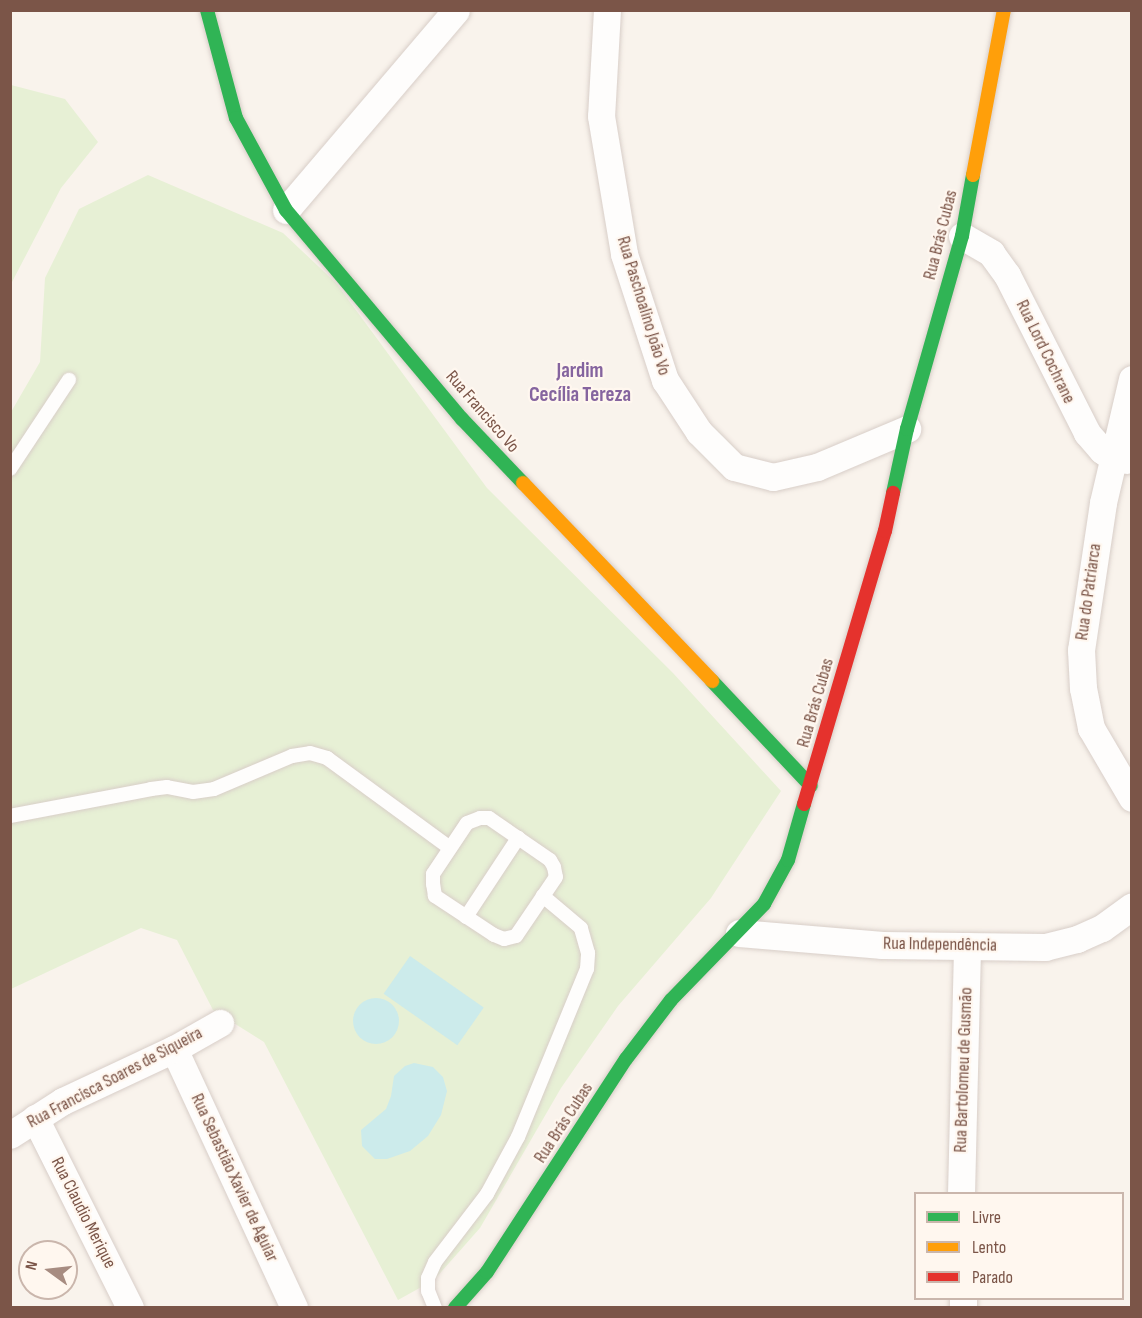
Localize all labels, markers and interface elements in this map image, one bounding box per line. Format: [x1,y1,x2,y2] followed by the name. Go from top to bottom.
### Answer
[919,188,963,282] street label: Rua Brás Cubas
[612,234,674,378] street label: Rua Paschoalino João Vo
[1011,297,1079,407] street label: Rua Lord Cochrane
[529,358,631,408] district label: Jardim Cecília Tereza
[441,367,523,457] street label: Rua Francisco Vo
[1072,542,1106,642] street label: Rua do Patriarca
[793,656,839,750] street label: Rua Brás Cubas
[883,933,997,957] street label: Rua Independência
[950,987,978,1153] street label: Rua Bartolomeu de Gusmão
[24,1023,206,1133] street label: Rua Francisca Soares de Siqueira
[530,1079,598,1167] street label: Rua Brás Cubas
[186,1090,282,1266] street label: Rua Sebastião Xavier de Aguiar
[46,1154,120,1272] street label: Rua Claudio Merique
[914,1192,1124,1300] legend
[972,1207,1001,1228] text: Livre
[972,1237,1006,1258] text: Lento
[18,1240,78,1300] north arrow
[22,1259,42,1272] text: N
[972,1267,1013,1288] text: Parado

